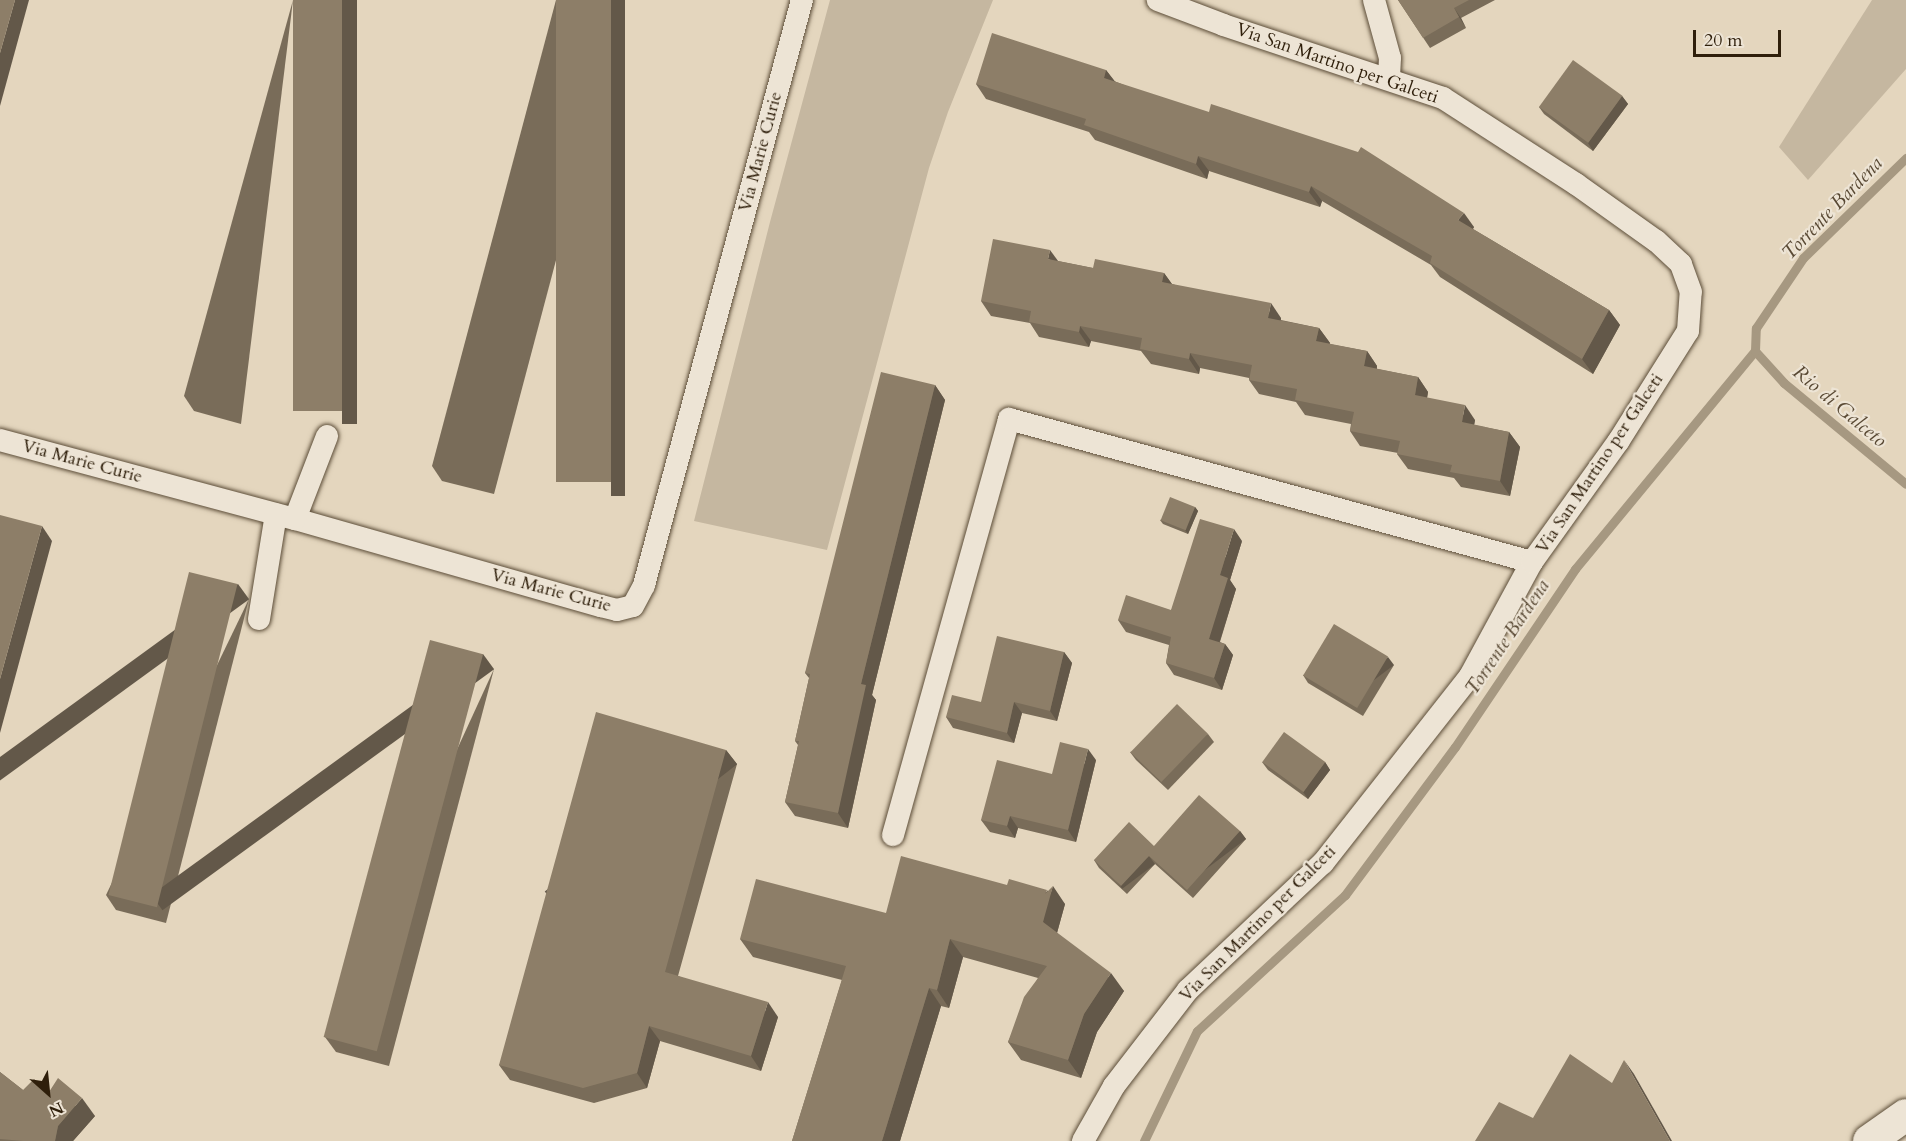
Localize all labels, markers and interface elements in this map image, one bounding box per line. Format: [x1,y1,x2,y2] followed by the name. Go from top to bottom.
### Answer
[1696,18,1784,56] scale bar
[1233,19,1441,109] street label: Via San Martino per Galceti
[1704,28,1743,53] text: 20 m
[735,89,787,215] street label: Via Marie Curie
[1777,151,1887,265] water label: Torrente Bardena
[1788,360,1892,452] water label: Rio di Galceto
[1532,370,1668,558] street label: Via San Martino per Galceti
[19,436,145,488] street label: Via Marie Curie
[488,565,614,617] street label: Via Marie Curie
[1460,575,1554,699] water label: Torrente Bardena
[1175,841,1341,1007] street label: Via San Martino per Galceti
[18,1063,78,1123] north arrow
[45,1096,67,1122] text: N

